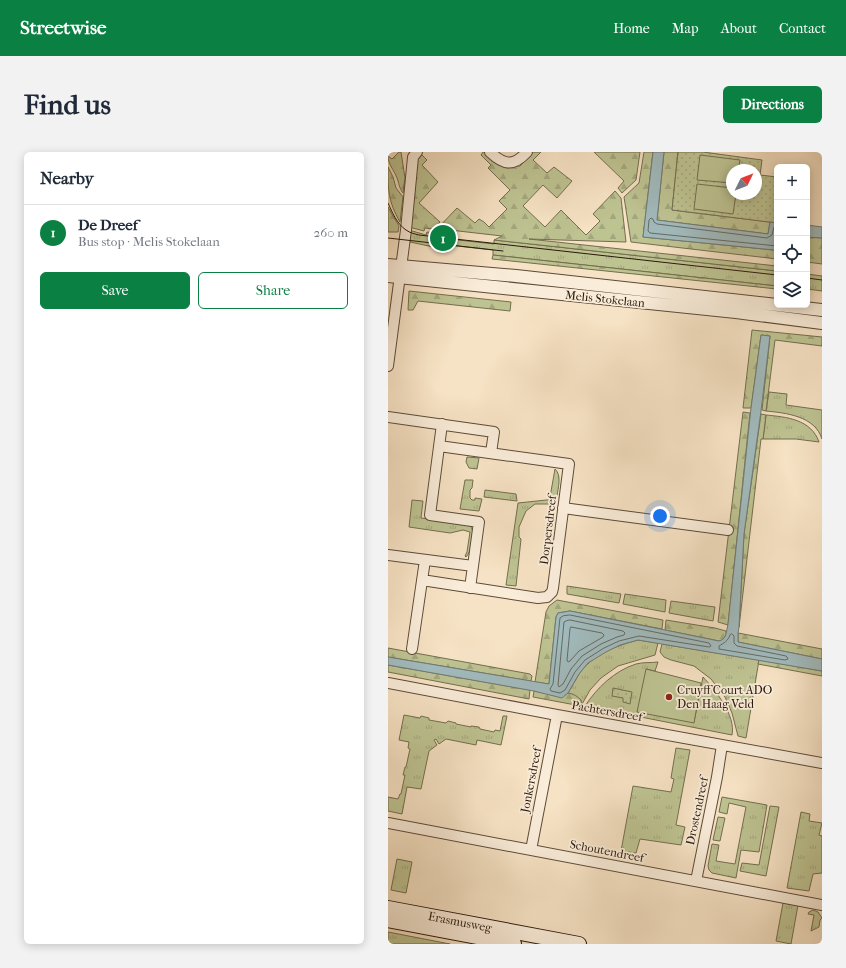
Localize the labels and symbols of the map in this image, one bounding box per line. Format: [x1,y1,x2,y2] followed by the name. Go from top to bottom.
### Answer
[726,164,762,200] north arrow
[430,223,456,253] pin: 1
[564,288,646,310] street label: Melis Stokelaan
[537,491,560,566] street label: Dorpersdreef
[650,506,670,526] your location
[677,683,772,711] place label: Cruyff Court ADO Den Haag Veld
[664,692,674,702] marker: Cruyff Court ADO Den Haag Veld
[570,698,647,725] street label: Pachtersdreef
[518,743,545,815] street label: Jonkersdreef
[683,773,712,846] street label: Drostendreef
[569,837,648,866] street label: Schoutendreef
[427,909,494,935] street label: Erasmusweg

